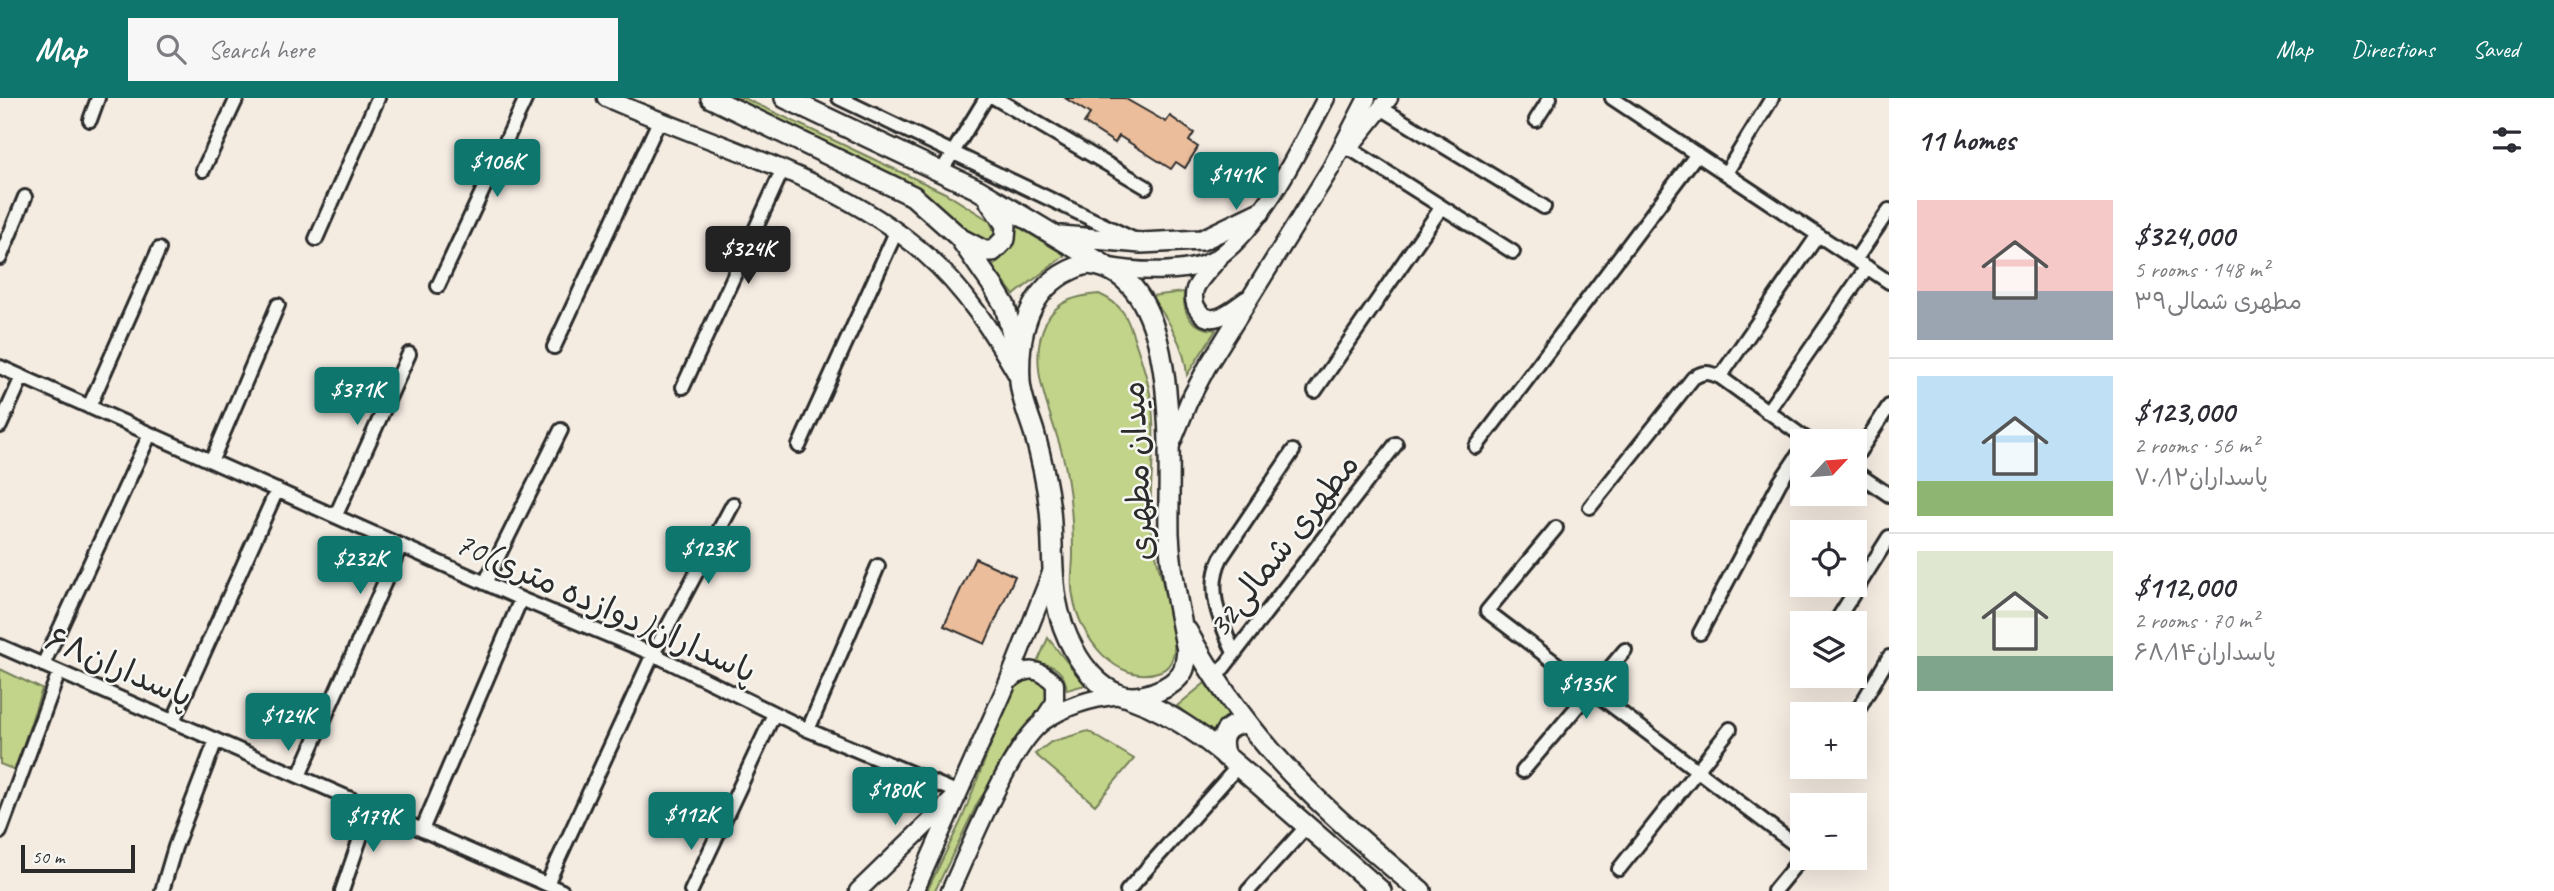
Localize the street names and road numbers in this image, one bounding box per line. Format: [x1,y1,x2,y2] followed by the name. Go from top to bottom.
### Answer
[1111,380,1163,562] street label: میدان مطهری
[1198,444,1368,646] street label: 32مطهرى شمالى
[449,522,763,692] street label: 70پاسداران(دوازده متری)
[39,617,199,717] street label: پاسداران۶۸

